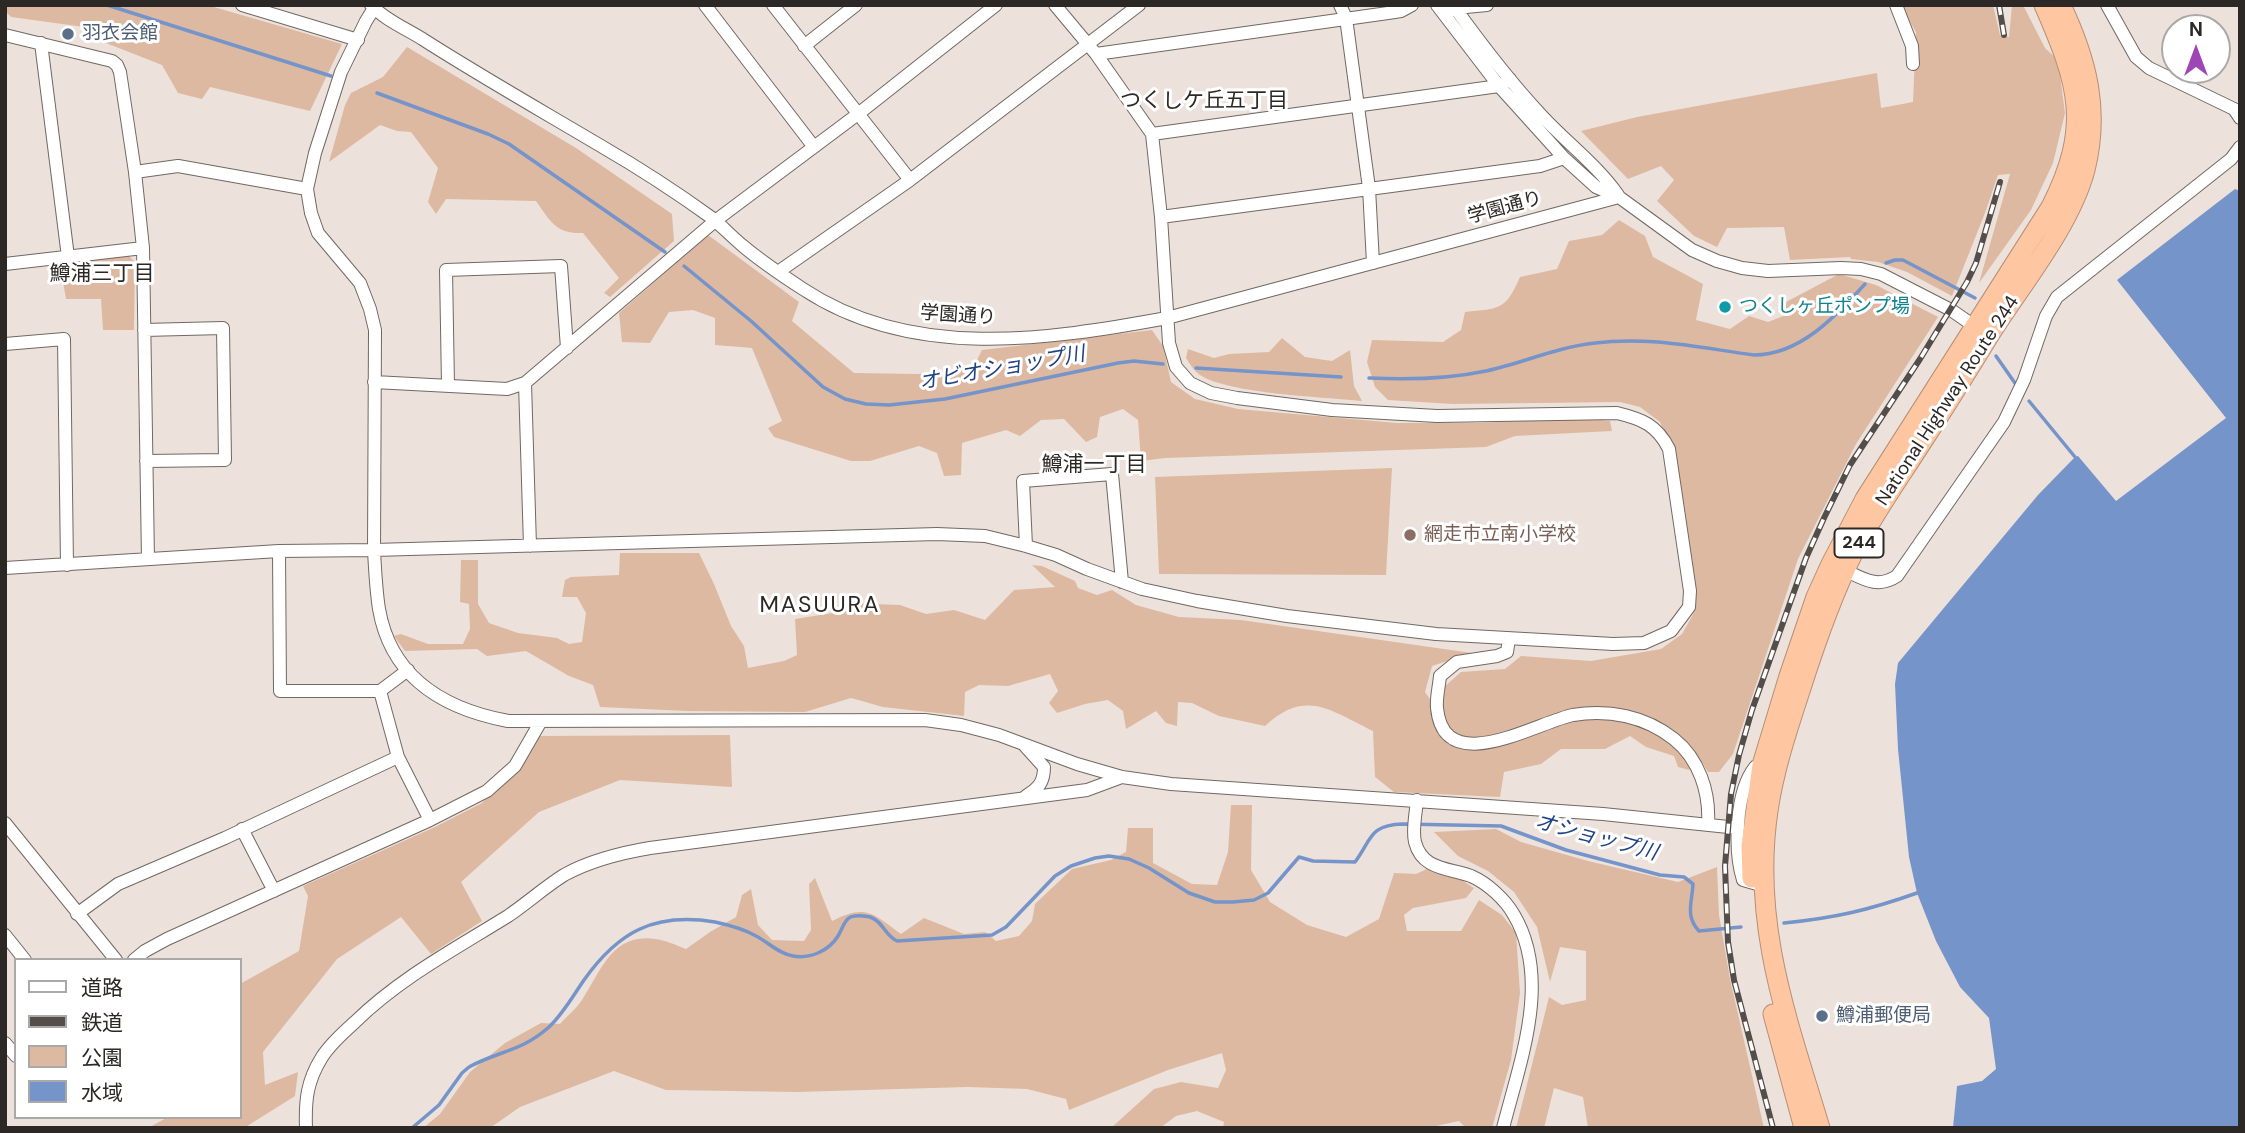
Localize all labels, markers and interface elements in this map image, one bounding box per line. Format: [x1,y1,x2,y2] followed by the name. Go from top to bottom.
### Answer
[2161,14,2231,84] north arrow
[2189,17,2203,42] text: N
[82,23,158,45] place label: 羽衣会館
[60,26,76,42] marker: 羽衣会館
[1120,88,1288,114] district label: つくしケ丘五丁目
[1465,187,1545,229] street label: 学園通り
[50,261,154,287] district label: 鱒浦三丁目
[1872,292,2024,510] street label: National Highway Route 244
[1739,296,1910,318] place label: つくしヶ丘ポンプ場
[1717,299,1733,315] marker: つくしヶ丘ポンプ場
[919,302,997,330] street label: 学園通り
[917,342,1087,396] water label: オビオショップ川
[1042,452,1146,478] district label: 鱒浦一丁目
[1424,524,1576,546] place label: 網走市立南小学校
[1402,527,1418,543] marker: 網走市立南小学校
[1834,528,1884,558] road number: 244
[760,592,880,620] district label: MASUURA
[1532,810,1660,866] water label: オショップ川
[14,958,242,1119] legend
[81,974,123,1002] text: 道路
[1836,1005,1931,1027] place label: 鱒浦郵便局
[1814,1008,1830,1024] marker: 鱒浦郵便局
[81,1009,123,1037] text: 鉄道
[81,1044,123,1072] text: 公園
[81,1079,123,1107] text: 水域

